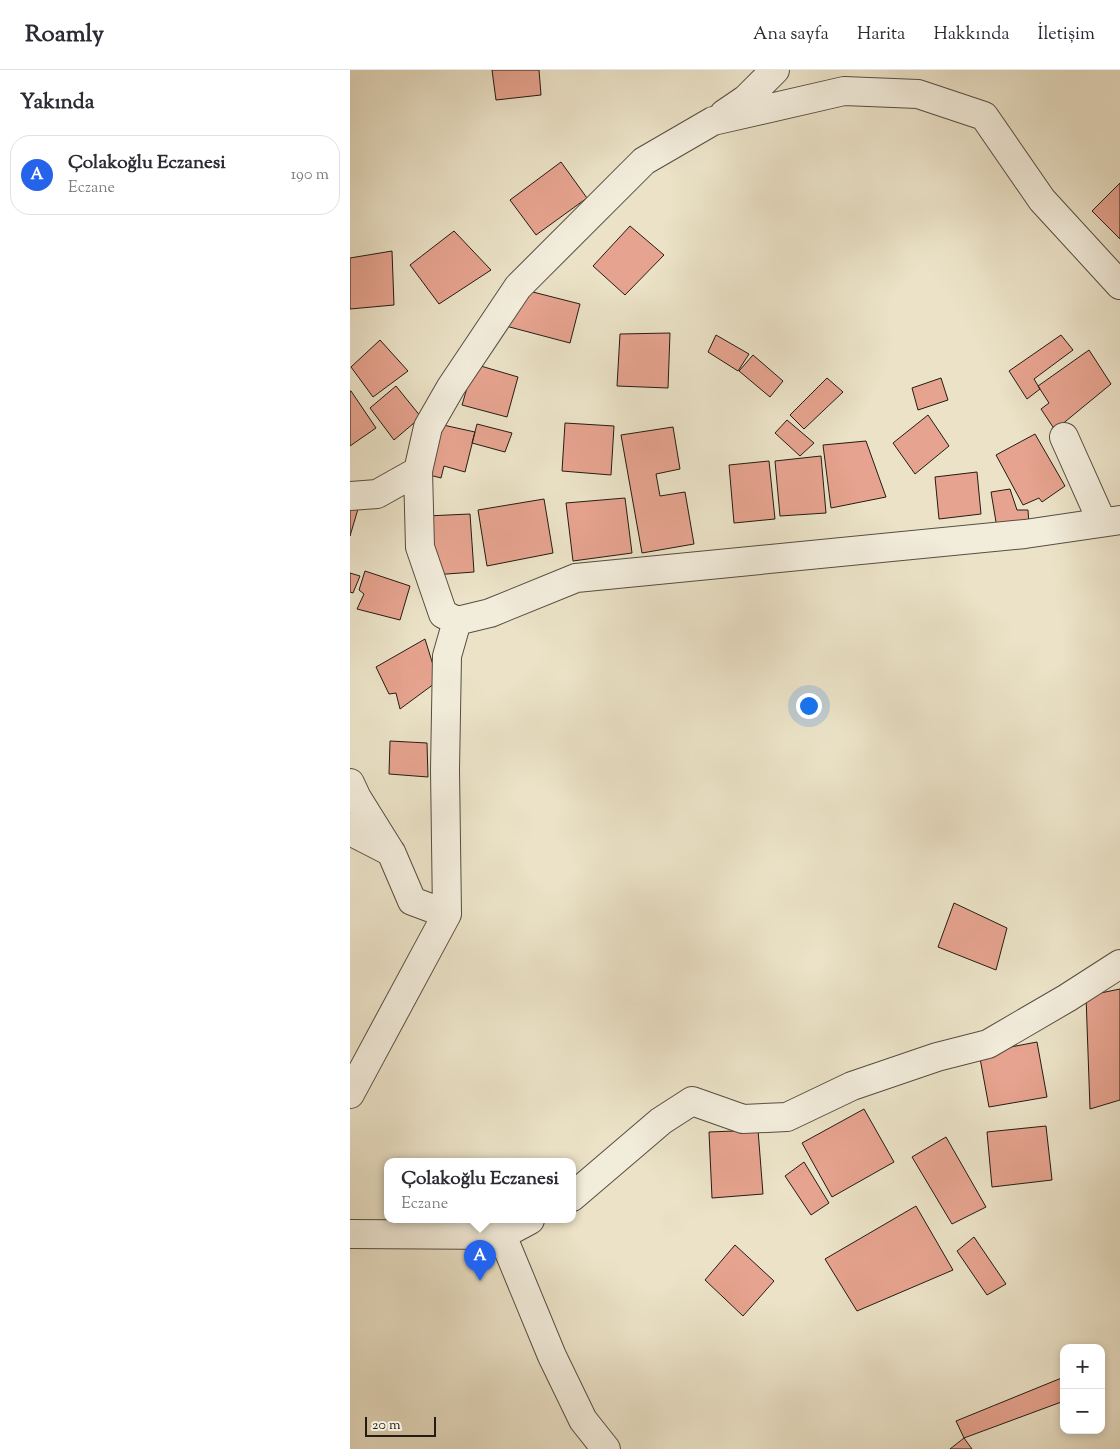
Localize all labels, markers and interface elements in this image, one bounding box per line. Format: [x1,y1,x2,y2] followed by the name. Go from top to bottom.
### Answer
[25,18,104,52] text: Roamly
[753,22,829,48] text: Ana sayfa
[857,22,905,48] text: Harita
[933,22,1010,48] text: Hakkında
[1038,22,1095,48] text: İletişim
[20,88,94,118] text: Yakında
[68,150,226,177] text: Çolakoğlu Eczanesi
[31,164,44,187] text: A
[291,164,329,187] text: 190 m
[68,177,115,200] text: Eczane
[796,693,822,719] your location
[384,1158,576,1223] popup
[401,1166,559,1193] text: Çolakoğlu Eczanesi
[401,1193,448,1216] text: Eczane
[464,1240,496,1281] pin: A
[1060,1344,1105,1434] map controls
[1060,1344,1105,1389] button: +
[1060,1389,1105,1434] button: −
[365,1414,436,1437] scale bar
[372,1416,401,1436] text: 20 m

